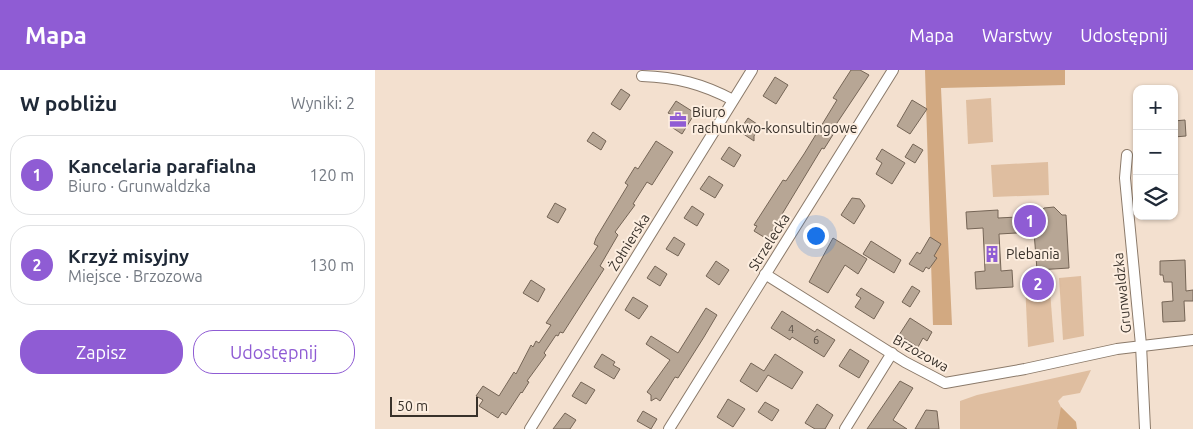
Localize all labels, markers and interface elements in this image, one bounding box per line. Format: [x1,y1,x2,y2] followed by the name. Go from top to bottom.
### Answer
[25,22,87,49] text: Mapa
[909,25,954,45] text: Mapa
[982,25,1052,45] text: Warstwy
[1080,25,1168,45] text: Udostępnij
[1133,85,1178,220] map controls
[1133,85,1178,130] button: +
[20,91,117,115] text: W pobliżu
[291,94,355,112] text: Wyniki: 2
[692,104,858,136] place label: Biuro rachunkwo-konsultingowe
[668,110,688,130] office icon: Biuro rachunkwo-konsultingowe
[1133,130,1178,175] button: −
[68,155,256,177] text: Kancelaria parafialna
[32,166,42,184] text: 1
[309,166,354,184] text: 120 m
[1133,175,1178,220] button: layers
[68,177,211,195] text: Biuro · Grunwaldzka
[1014,202,1046,240] pin: 1
[605,210,653,274] street label: Żołnierska
[745,210,793,274] street label: Strzelecka
[803,223,829,249] your location
[982,244,1002,264] building icon: Plebania
[68,245,189,267] text: Krzyż misyjny
[1006,246,1060,262] place label: Plebania
[1110,252,1134,334] street label: Grunwaldzka
[32,256,42,274] text: 2
[309,256,354,274] text: 130 m
[1022,265,1054,303] pin: 2
[68,267,203,285] text: Miejsce · Brzozowa
[788,323,794,335] house number: 4
[20,330,183,374] button: Zapisz
[193,330,355,374] button: Udostępnij
[890,331,952,375] street label: Brzozowa
[813,334,819,346] house number: 6
[390,394,477,417] scale bar
[397,398,428,414] text: 50 m

